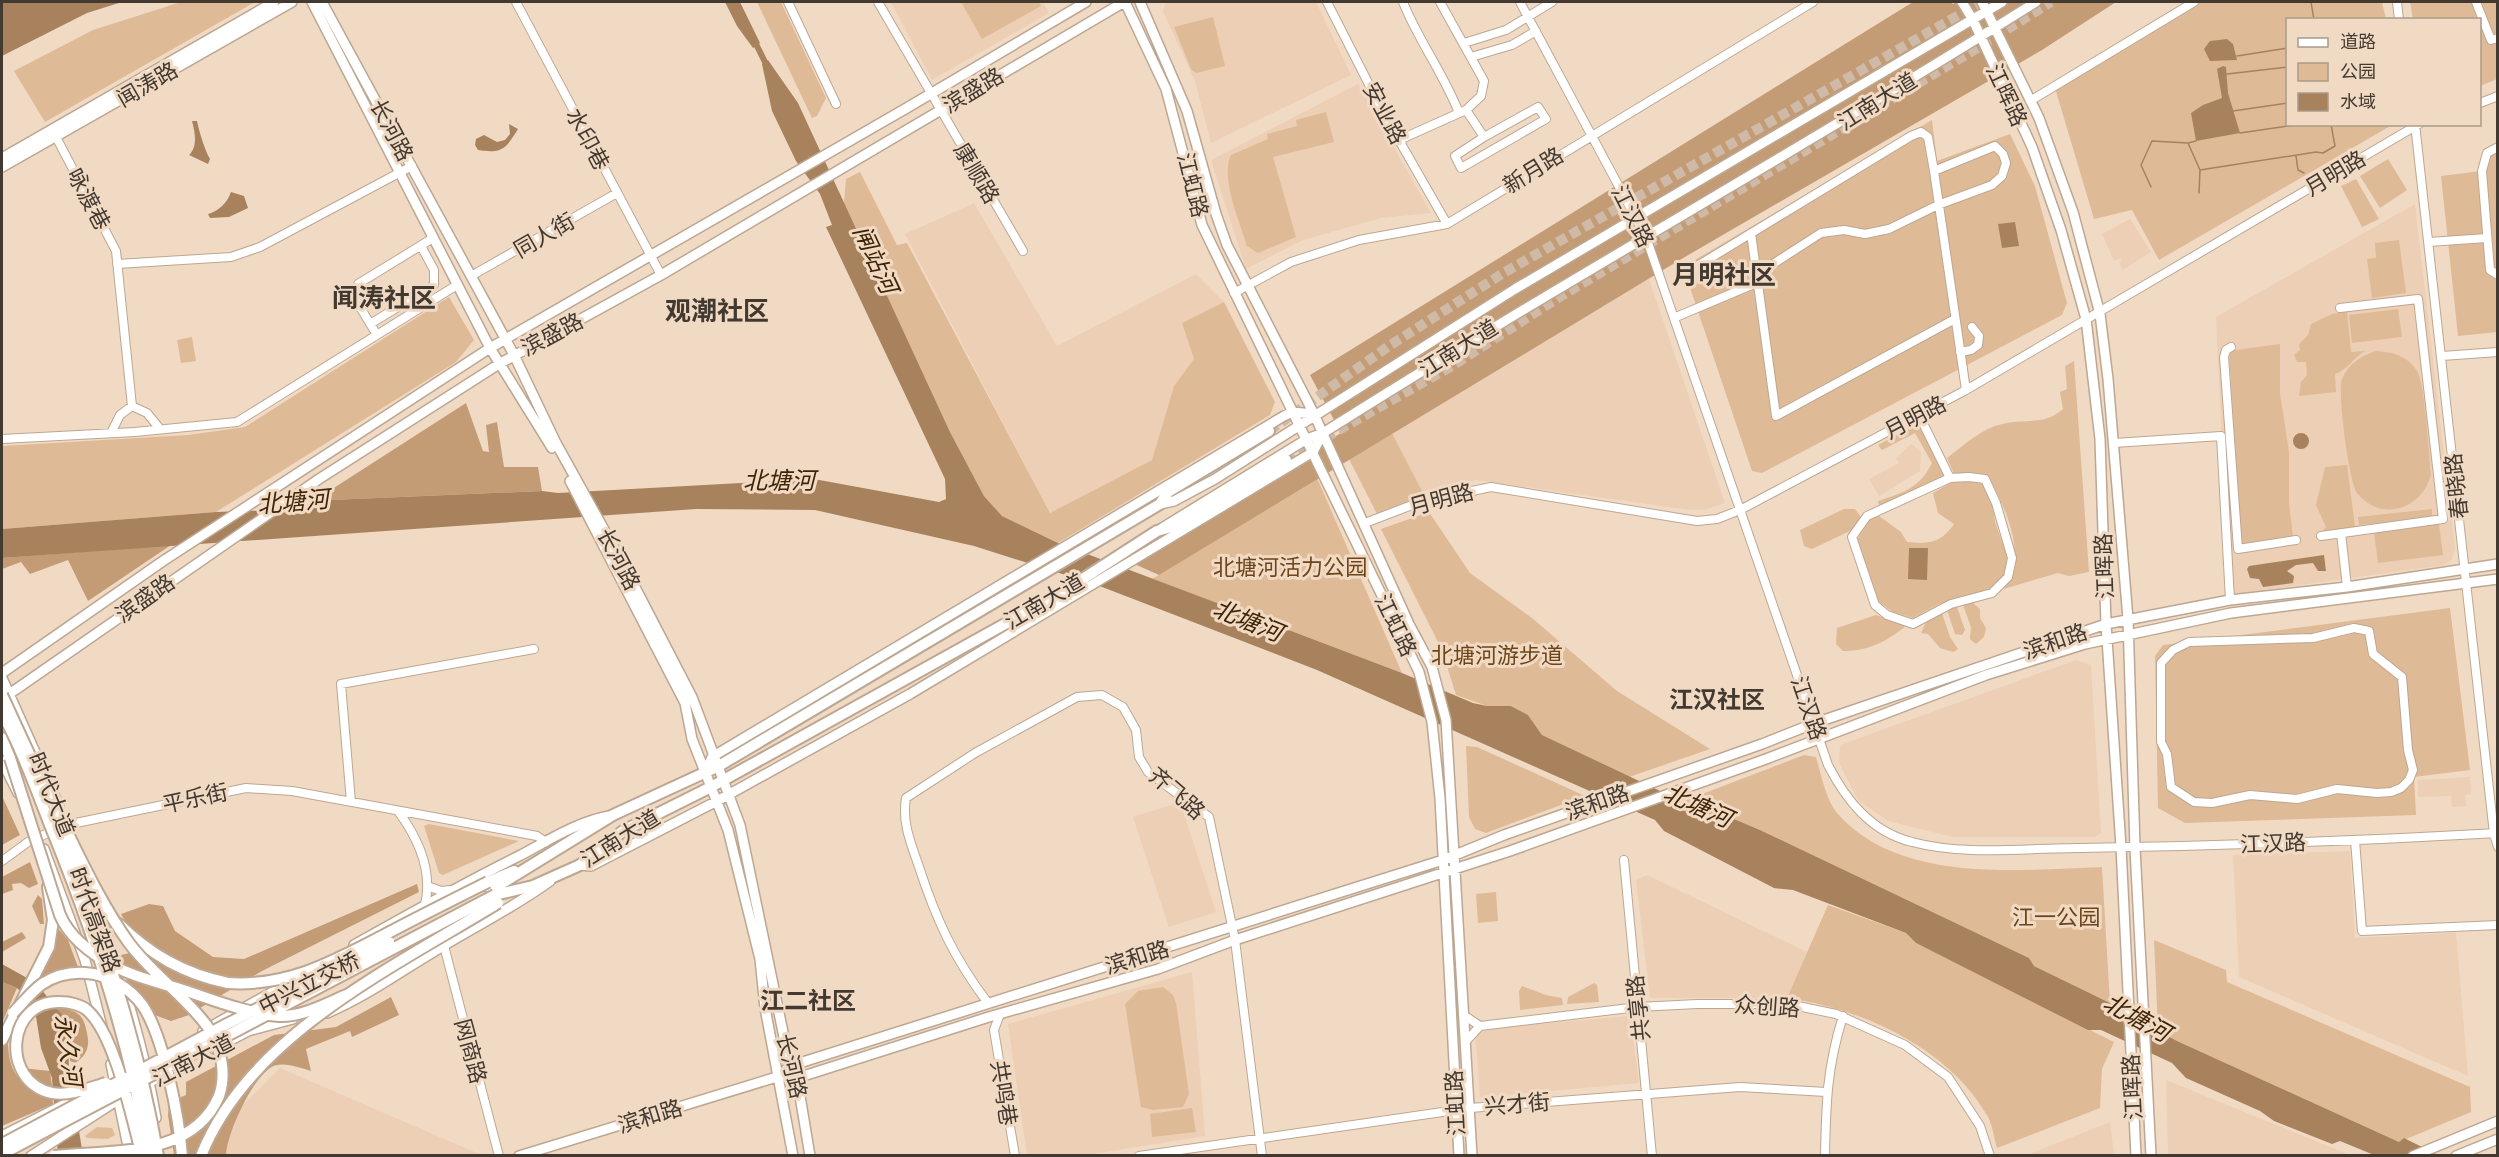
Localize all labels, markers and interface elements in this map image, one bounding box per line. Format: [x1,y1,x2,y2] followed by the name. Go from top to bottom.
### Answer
[2286,18,2481,126] legend
[2340,30,2376,53] text: 道路
[111,55,183,113] street label: 闻涛路
[1980,59,2034,131] street label: 江晖路
[2340,60,2376,83] text: 公园
[937,61,1009,119] street label: 滨盛路
[1832,66,1922,136] street label: 江南大道
[1357,77,1413,149] street label: 安业路
[2340,90,2376,113] text: 水域
[364,94,420,166] street label: 长河路
[560,103,616,175] street label: 水印巷
[948,137,1006,209] street label: 康顺路
[1498,141,1568,199] street label: 新月路
[2299,144,2371,202] street label: 月明路
[1171,150,1215,220] street label: 江虹路
[61,163,117,235] street label: 咏渡巷
[1606,180,1660,252] street label: 江汉路
[508,206,580,264] street label: 同人街
[847,220,906,302] water label: 闸站河
[1672,258,1776,291] district label: 月明社区
[332,281,436,314] district label: 闻涛社区
[665,294,769,327] district label: 观潮社区
[516,306,588,362] street label: 滨盛路
[1413,313,1503,383] street label: 江南大道
[1879,389,1951,445] street label: 月明路
[2439,452,2473,520] street label: 春晓路
[743,465,819,495] water label: 北塘河
[1405,477,1477,521] street label: 月明路
[256,483,334,519] water label: 北塘河
[591,523,647,595] street label: 长河路
[2089,533,2119,599] street label: 江晖路
[1213,553,1367,581] park label: 北塘河活力公园
[999,567,1089,635] street label: 江南大道
[110,568,180,628] street label: 滨盛路
[1369,589,1423,661] street label: 江虹路
[1209,593,1291,649] water label: 北塘河
[2019,617,2091,665] street label: 滨和路
[1431,641,1563,669] park label: 北塘河游步道
[1785,672,1833,744] street label: 江汉路
[1669,684,1765,714] district label: 江汉社区
[23,748,81,840] street label: 时代大道
[1143,761,1211,825] street label: 齐飞路
[160,777,230,819] street label: 平乐街
[1659,777,1741,835] water label: 北塘河
[1561,778,1633,826] street label: 滨和路
[575,803,665,873] street label: 江南大道
[2240,828,2306,858] street label: 江汉路
[63,864,127,976] street label: 时代高架路
[2012,903,2100,931] park label: 江一公园
[1101,934,1173,980] street label: 滨和路
[254,946,364,1020] street label: 中兴立交桥
[1621,974,1655,1042] street label: 共享路
[760,985,856,1015] district label: 江二社区
[2098,986,2179,1050] water label: 北塘河
[1733,990,1801,1022] street label: 众创路
[49,1012,89,1092] water label: 永久河
[449,1015,493,1087] street label: 网商路
[147,1028,239,1092] street label: 江南大道
[771,1031,813,1101] street label: 长河路
[2116,1053,2148,1121] street label: 江晖路
[985,1058,1023,1128] street label: 共鸣巷
[1439,1069,1471,1137] street label: 江虹路
[1483,1087,1551,1121] street label: 兴才街
[614,1093,686,1139] street label: 滨和路

